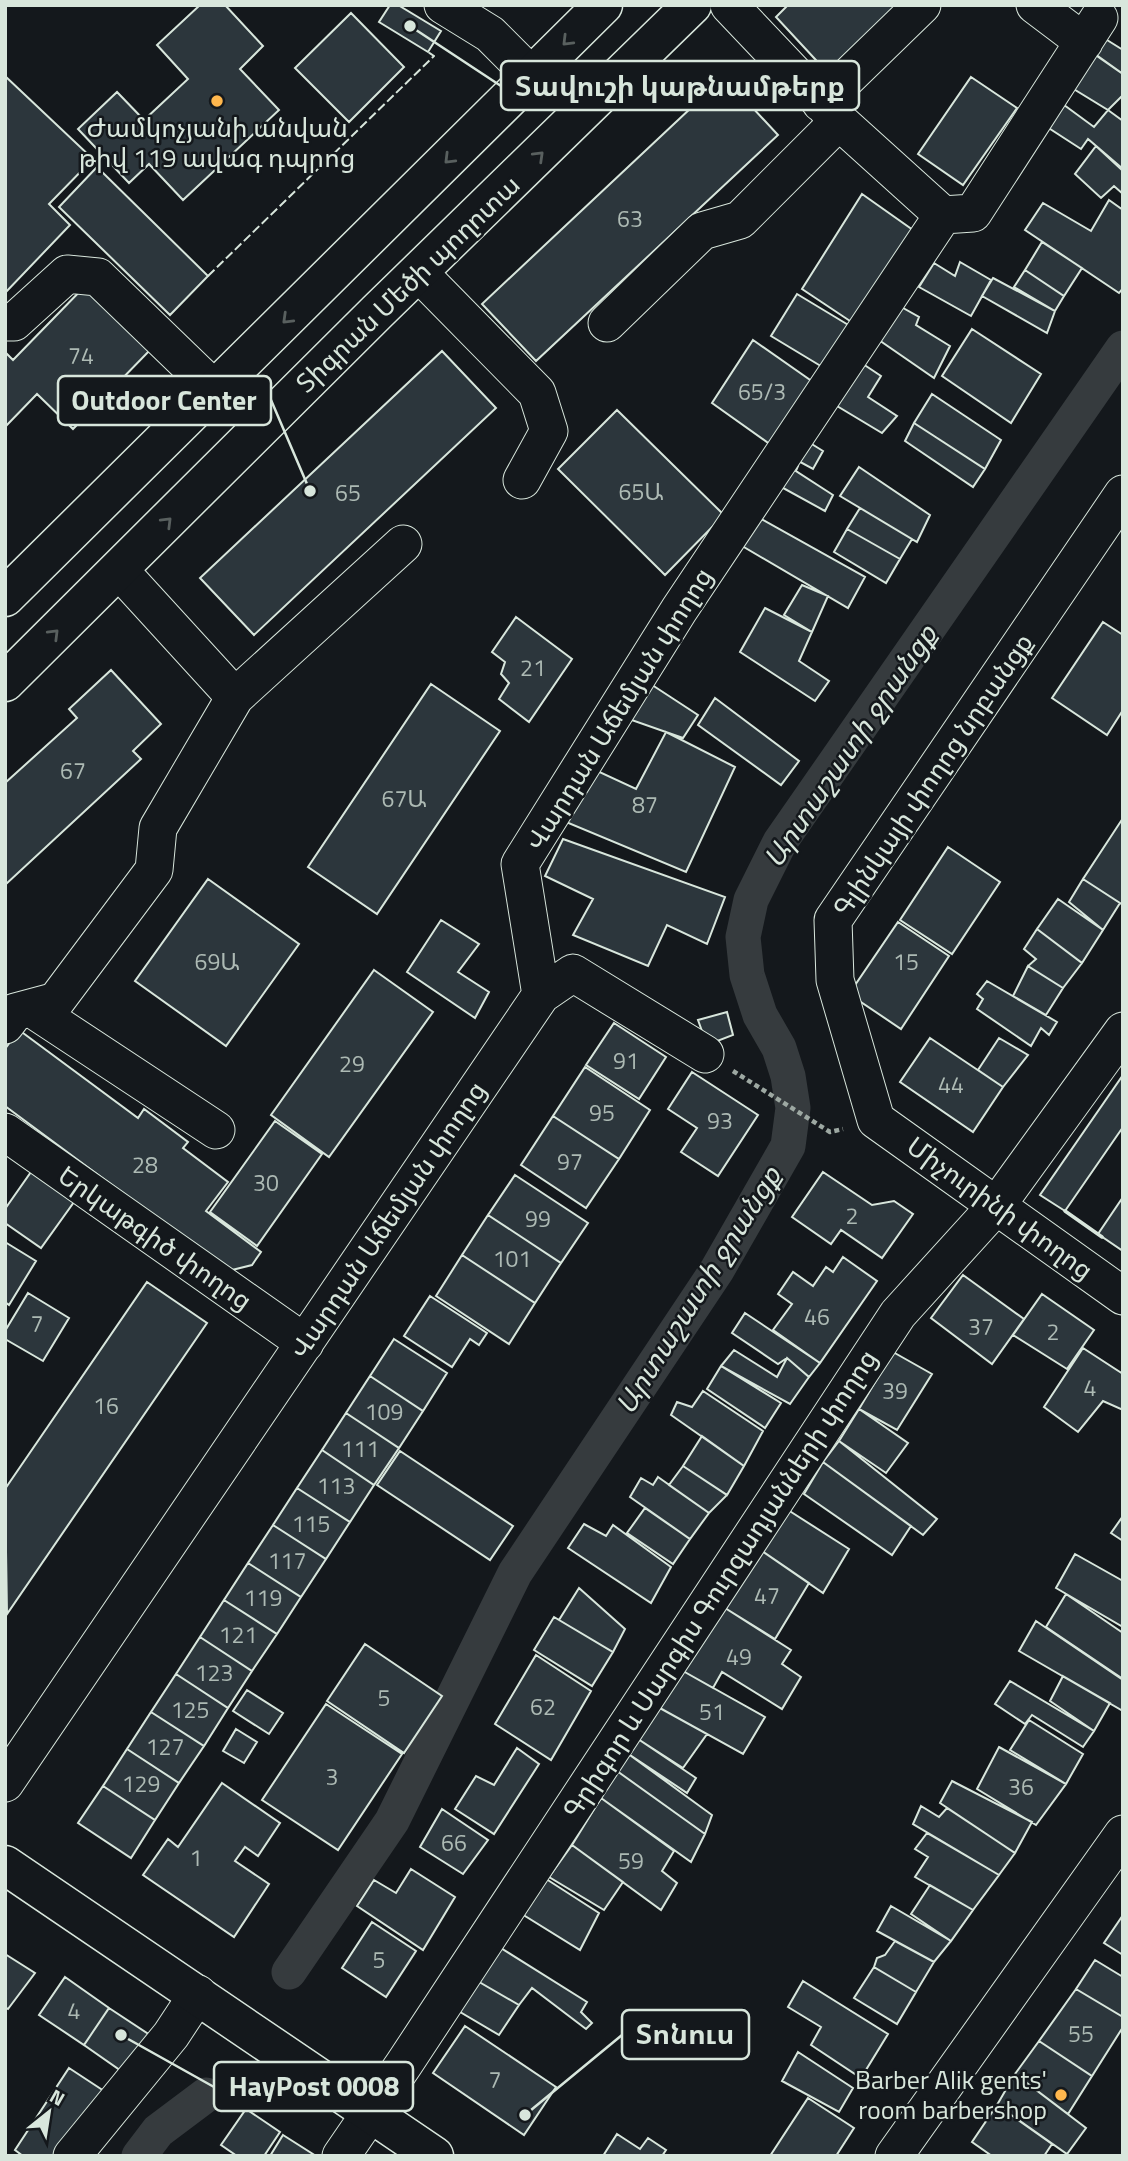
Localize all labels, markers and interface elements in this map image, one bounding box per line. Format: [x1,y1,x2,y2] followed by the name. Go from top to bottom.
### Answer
[563,32,576,45] one-way arrow
[501,61,859,110] callout: Տավուշի կաթնամթերք
[515,64,845,107] text: Տավուշի կաթնամթերք
[209,93,225,109] marker: Ժամկոչյանի անվան թիվ 119 ավագ դպրոց
[79,108,355,177] place label: Ժամկոչյանի անվան թիվ 119 ավագ դպրոց
[444,150,457,163] one-way arrow
[530,151,543,164] one-way arrow
[287,166,529,401] street label: Տիգրան Մեծի պողոտա
[617,201,643,236] house number: 63
[282,310,295,323] one-way arrow
[68,338,94,373] house number: 74
[738,374,786,409] house number: 65/3
[58,376,271,425] callout: Outdoor Center
[71,378,257,421] text: Outdoor Center
[619,474,663,509] house number: 65Ա
[335,475,361,510] house number: 65
[159,517,172,530] one-way arrow
[515,560,722,858] street label: Վարդան Աճեմյան փողոց
[752,614,948,876] water label: Արտաշատի ջրանցք
[823,625,1042,924] street label: Գլինկայի փողոց նրբանցք
[45,629,58,642] one-way arrow
[520,650,546,685] house number: 21
[60,753,86,788] house number: 67
[382,781,426,816] house number: 67Ա
[632,787,658,822] house number: 87
[195,944,239,979] house number: 69Ա
[893,944,919,979] house number: 15
[613,1043,639,1078] house number: 91
[339,1046,365,1081] house number: 29
[938,1067,964,1102] house number: 44
[280,1073,495,1366] street label: Վարդան Աճեմյան փողոց
[589,1095,615,1130] house number: 95
[707,1103,733,1138] house number: 93
[899,1126,1102,1289] street label: Միչուրինի փողոց
[557,1144,583,1179] house number: 97
[132,1147,158,1182] house number: 28
[50,1156,260,1319] street label: Երկաթգիծ փողոց
[604,1156,792,1422] water label: Արտաշատի ջրանցք
[253,1165,279,1200] house number: 30
[846,1198,858,1233] house number: 2
[525,1201,551,1236] house number: 99
[493,1241,531,1276] house number: 101
[804,1299,830,1334] house number: 46
[31,1306,43,1341] house number: 7
[968,1309,994,1344] house number: 37
[1047,1314,1059,1349] house number: 2
[553,1341,886,1826] street label: Գրիգոր և Սարգիս Գուրզադյանների փողոց
[1084,1370,1096,1405] house number: 4
[882,1373,908,1408] house number: 39
[93,1388,119,1423] house number: 16
[365,1394,403,1429] house number: 109
[341,1431,379,1466] house number: 111
[317,1468,355,1503] house number: 113
[292,1506,330,1541] house number: 115
[268,1543,306,1578] house number: 117
[754,1578,780,1613] house number: 47
[244,1580,282,1615] house number: 119
[219,1617,257,1652] house number: 121
[726,1639,752,1674] house number: 49
[195,1655,233,1690] house number: 123
[378,1680,390,1715] house number: 5
[530,1689,556,1724] house number: 62
[171,1692,209,1727] house number: 125
[699,1694,725,1729] house number: 51
[146,1729,184,1764] house number: 127
[326,1759,338,1794] house number: 3
[122,1766,160,1801] house number: 129
[1008,1769,1034,1804] house number: 36
[441,1825,467,1860] house number: 66
[190,1840,202,1875] house number: 1
[618,1843,644,1878] house number: 59
[373,1942,385,1977] house number: 5
[68,1993,80,2028] house number: 4
[622,2010,749,2059] callout: Տոնուս
[636,2012,734,2055] text: Տոնուս
[1068,2016,1094,2051] house number: 55
[855,2060,1047,2129] place label: Barber Alik gents' room barbershop
[214,2062,413,2111] callout: HayPost 0008
[489,2062,501,2097] house number: 7
[229,2064,399,2107] text: HayPost 0008
[14,2077,84,2147] north arrow
[45,2081,71,2113] text: N
[1053,2087,1069,2103] marker: Barber Alik gents' room barbershop

